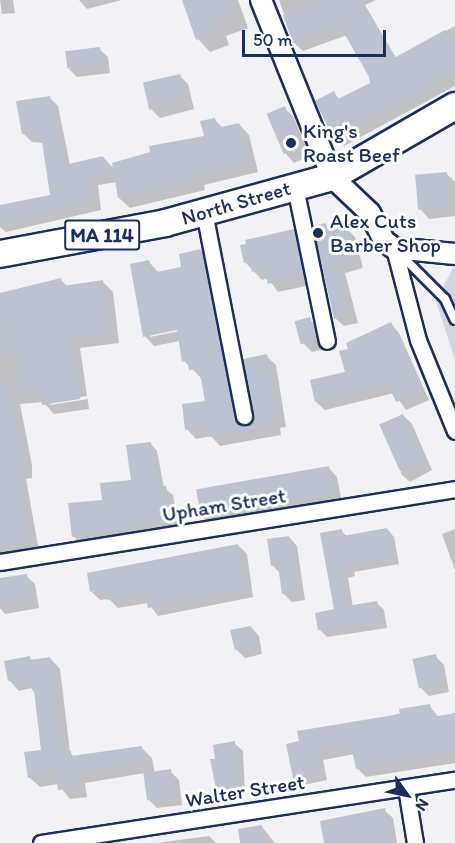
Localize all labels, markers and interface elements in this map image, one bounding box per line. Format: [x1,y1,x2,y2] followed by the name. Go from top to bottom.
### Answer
[245,18,389,56] scale bar
[253,29,293,51] text: 50 m
[303,118,400,168] place label: King's Roast Beef
[284,136,298,150] marker: King's Roast Beef
[178,175,294,231] street label: North Street
[330,208,441,258] place label: Alex Cuts Barber Shop
[63,218,141,252] road number: MA 114
[311,226,325,240] marker: Alex Cuts Barber Shop
[160,483,288,527] street label: Upham Street
[377,765,437,825] north arrow
[184,769,306,813] street label: Walter Street
[412,795,433,815] text: N

